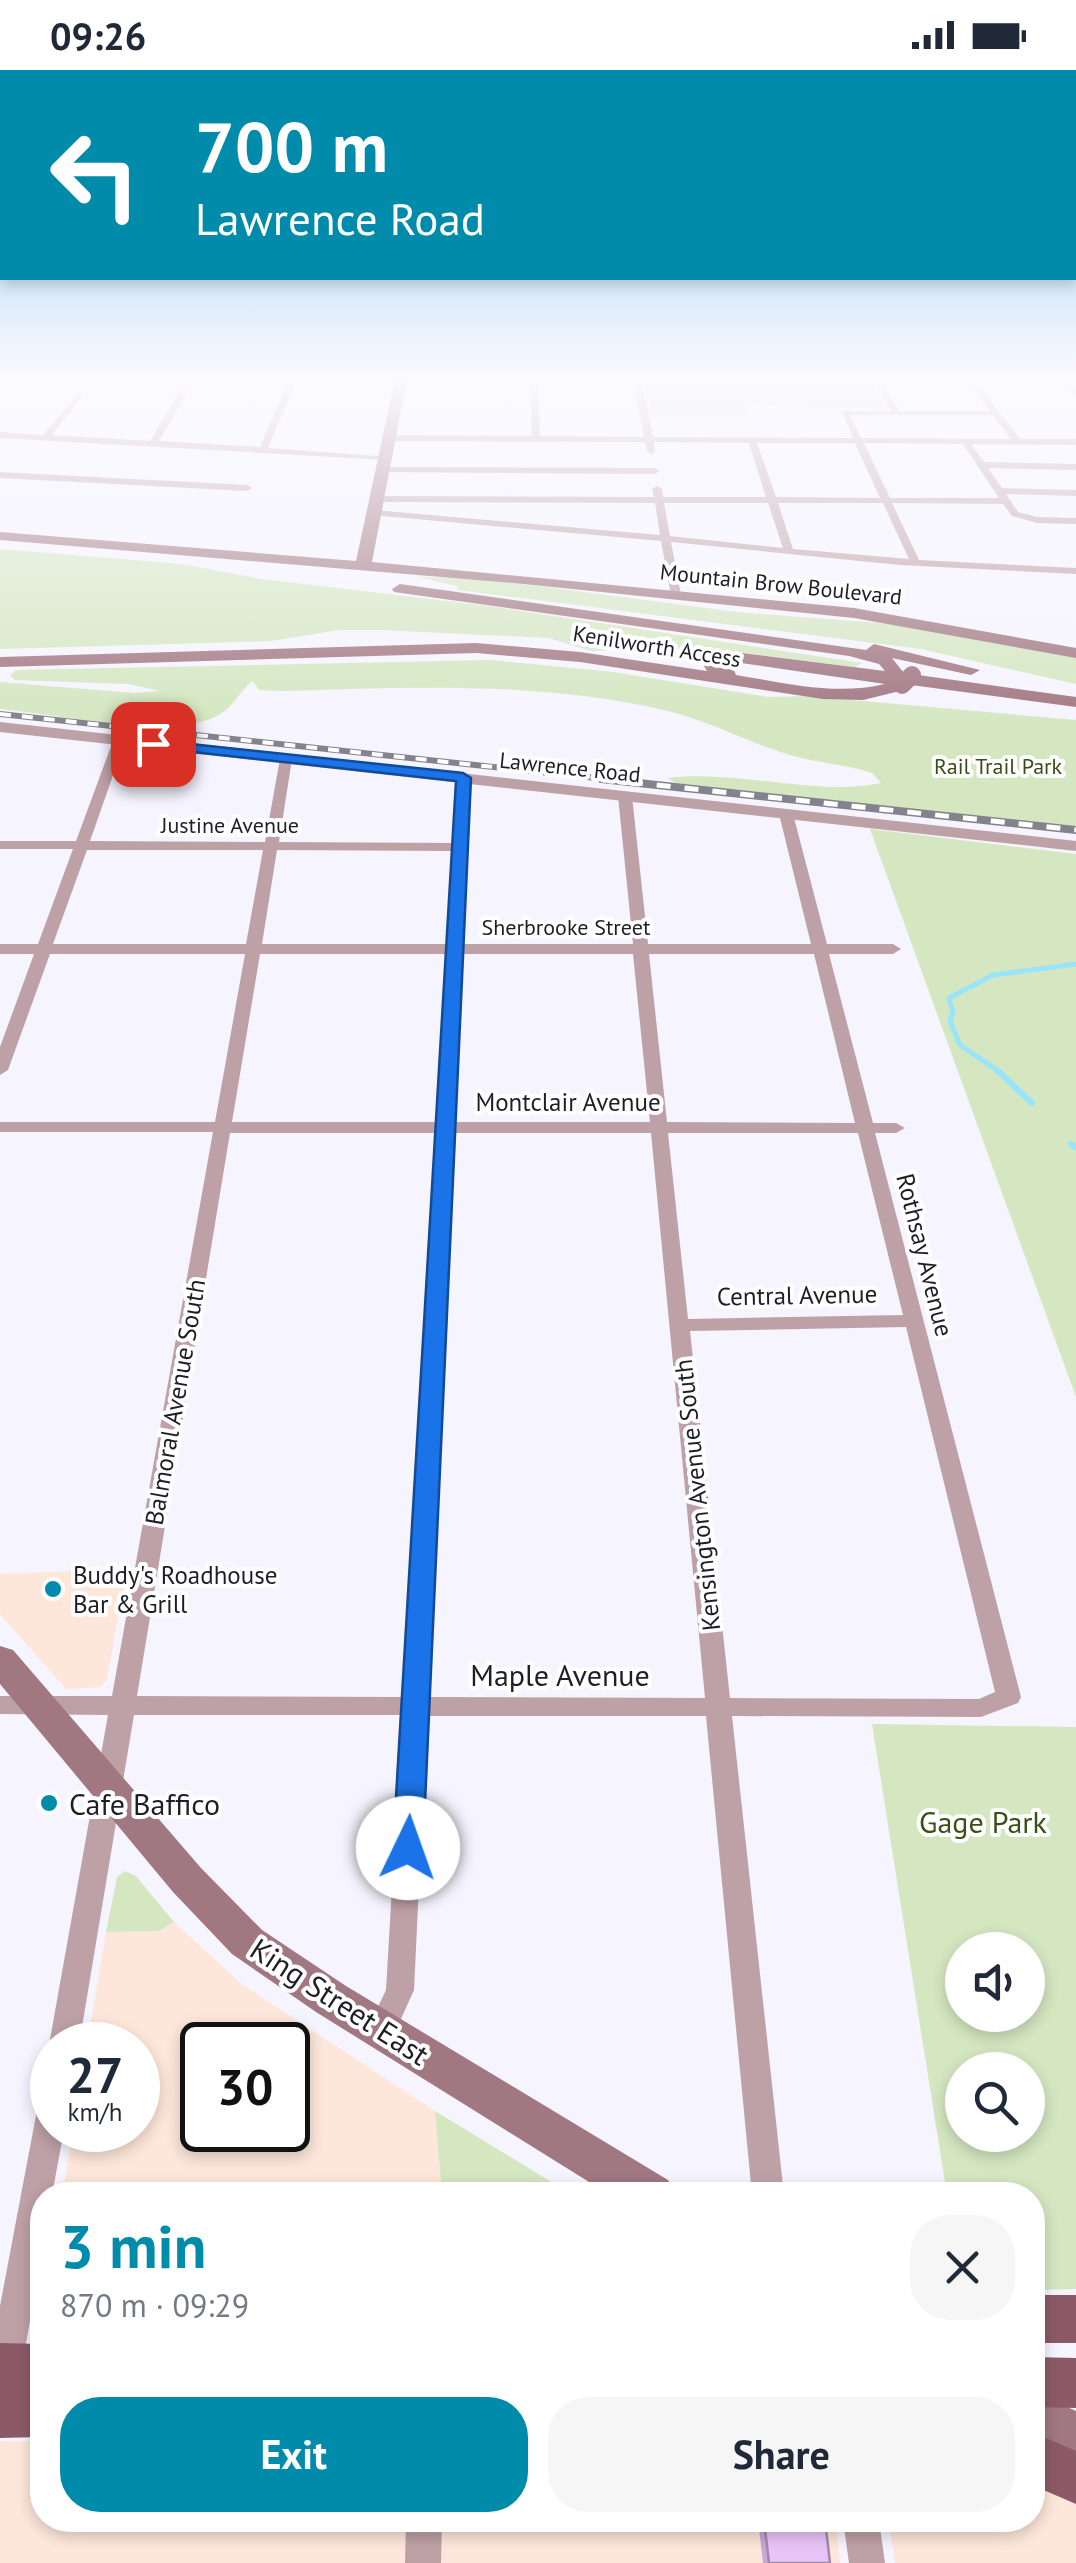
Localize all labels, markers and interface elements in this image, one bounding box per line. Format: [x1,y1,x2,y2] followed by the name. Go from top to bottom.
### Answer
[50,11,146,60] text: 09:26
[195,101,388,191] text: 700 m
[30,110,160,240] icon: left
[195,189,485,247] text: Lawrence Road
[659,557,903,611] street label: Mountain Brow Boulevard
[571,619,743,673] street label: Kenilworth Access
[111,702,196,787] pin
[126,717,181,772] icon: arrive
[498,746,642,788] street label: Lawrence Road
[934,752,1063,780] park label: Rail Trail Park
[160,811,299,839] street label: Justine Avenue
[482,913,651,941] street label: Sherbrooke Street
[475,1086,661,1118] street label: Montclair Avenue
[889,1170,961,1340] street label: Rothsay Avenue
[138,1277,212,1527] street label: Balmoral Avenue South
[717,1278,877,1312] street label: Central Avenue
[667,1358,727,1632] street label: Kensington Avenue South
[73,1559,277,1620] place label: Buddy's Roadhouse Bar & Grill
[42,1578,64,1600] marker: Buddy's Roadhouse Bar & Grill
[470,1655,650,1694] street label: Maple Avenue
[69,1784,220,1823] place label: Cafe Baffico
[38,1792,60,1814] marker: Cafe Baffico
[356,1796,460,1900] position arrow
[919,1802,1048,1841] park label: Gage Park
[243,1929,437,2073] street label: King Street East
[945,1932,1045,2152] map controls
[945,1932,1045,2032] button: sound
[180,2022,310,2152] speed limit sign: 30
[67,2042,123,2107] text: 27
[945,2052,1045,2152] button: search
[68,2096,122,2128] text: km/h
[60,2207,206,2285] text: 3 min
[910,2215,1015,2320] button: close
[60,2284,249,2326] text: 870 m · 09:29
[60,2397,528,2512] button: Exit
[548,2397,1015,2512] button: Share

